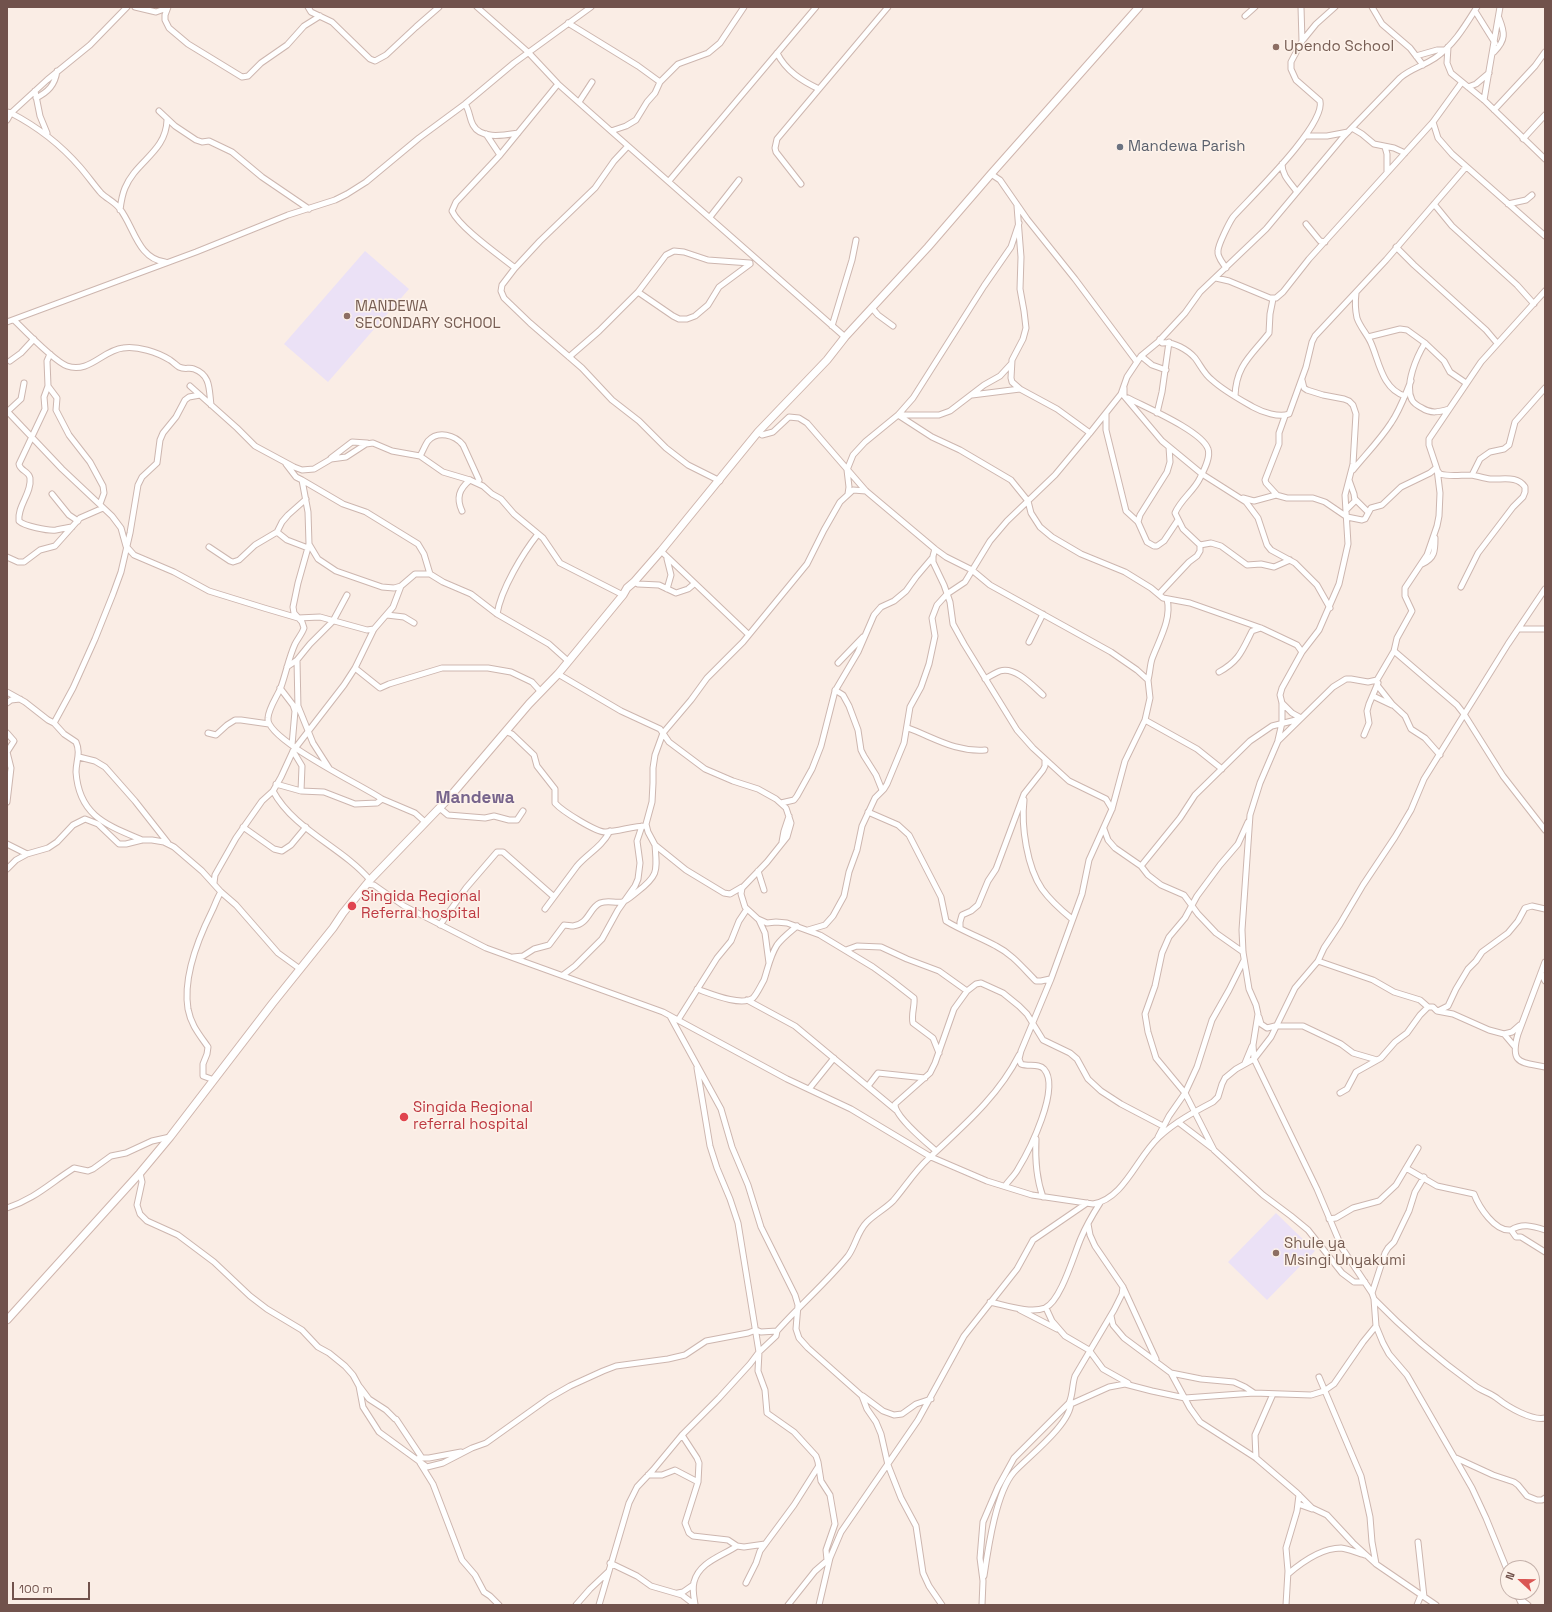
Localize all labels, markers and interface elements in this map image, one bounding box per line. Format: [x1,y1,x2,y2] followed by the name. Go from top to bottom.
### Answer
[1284,38,1394,56] place label: Upendo School
[1271,42,1281,52] marker: Upendo School
[1128,138,1245,156] place label: Mandewa Parish
[1115,142,1125,152] marker: Mandewa Parish
[355,298,501,333] place label: MANDEWA SECONDARY SCHOOL
[342,311,352,321] marker: MANDEWA SECONDARY SCHOOL
[435,788,515,808] district label: Mandewa
[361,888,481,923] place label: Singida Regional Referral hospital
[346,900,358,912] marker: Singida Regional Referral hospital
[413,1099,533,1134] place label: Singida Regional referral hospital
[398,1111,410,1123] marker: Singida Regional referral hospital
[1284,1235,1406,1270] place label: Shule ya Msingi Unyakumi
[1271,1248,1281,1258] marker: Shule ya Msingi Unyakumi
[1500,1560,1540,1600] north arrow
[1502,1570,1518,1582] text: N
[14,1574,92,1600] scale bar
[19,1581,53,1597] text: 100 m

